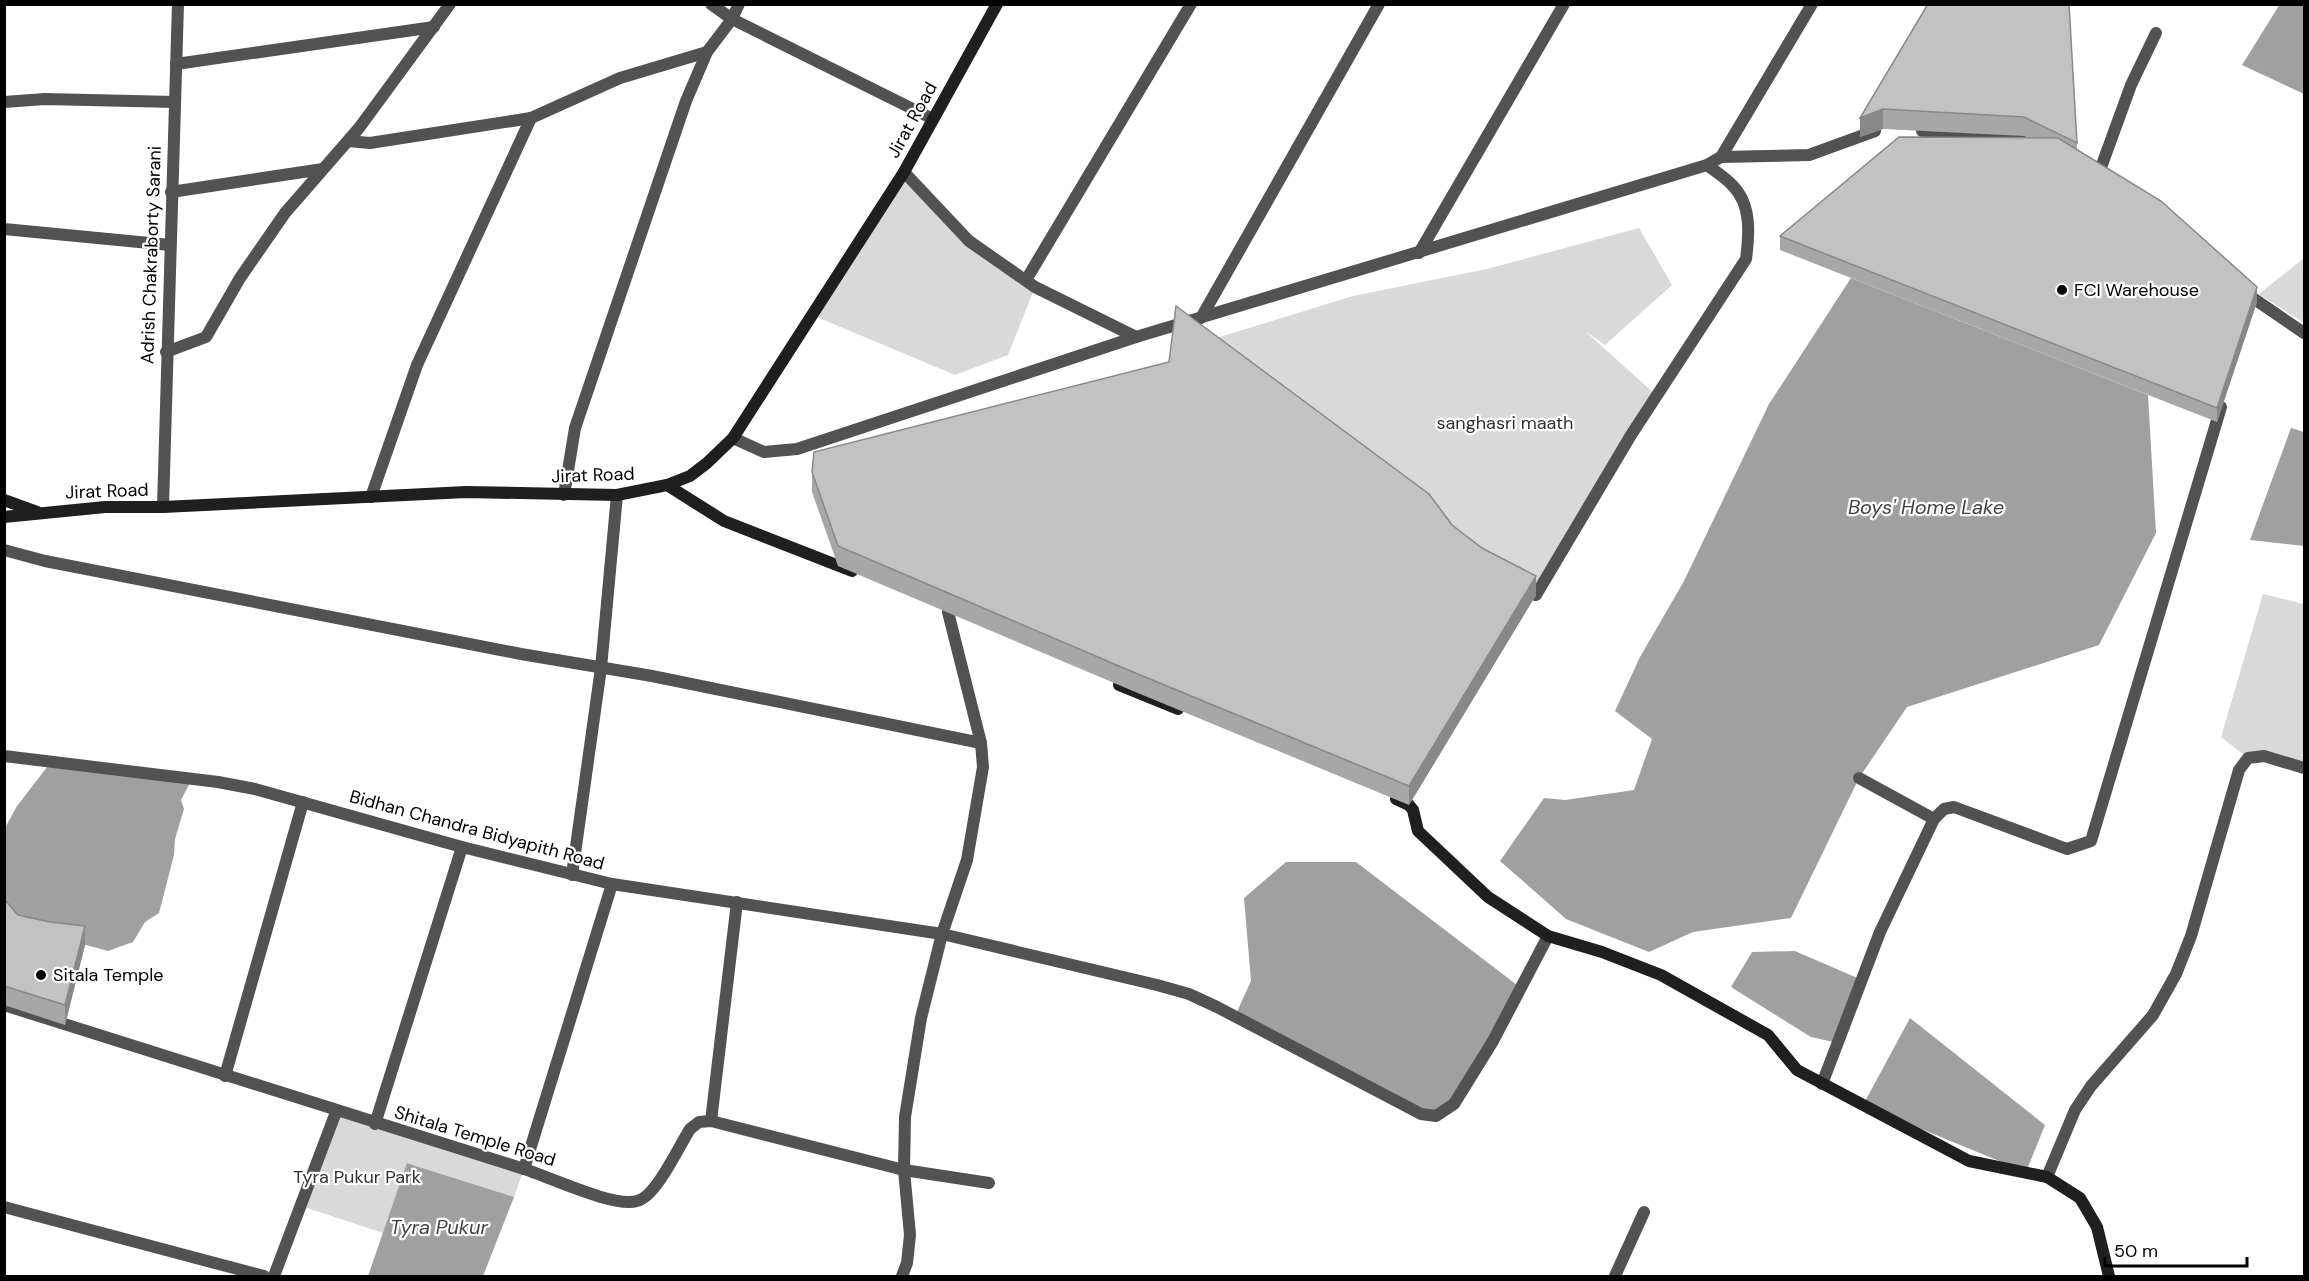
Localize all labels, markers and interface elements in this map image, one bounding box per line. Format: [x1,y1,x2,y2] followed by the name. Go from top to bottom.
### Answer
[881,78,943,162] street label: Jirat Road
[135,146,167,364] street label: Adrish Chakraborty Sarani
[2074,278,2199,302] place label: FCI Warehouse
[2055,283,2069,297] marker: FCI Warehouse
[1437,411,1573,435] park label: sanghasri maath
[551,462,635,488] street label: Jirat Road
[65,478,149,504] street label: Jirat Road
[1848,494,2004,520] water label: Boys' Home Lake
[347,784,607,876] street label: Bidhan Chandra Bidyapith Road
[53,963,163,987] place label: Sitala Temple
[34,968,48,982] marker: Sitala Temple
[391,1100,559,1172] street label: Shitala Temple Road
[293,1165,421,1189] park label: Tyra Pukur Park
[390,1214,489,1240] water label: Tyra Pukur
[2105,1230,2248,1268] scale bar
[2114,1239,2158,1263] text: 50 m

